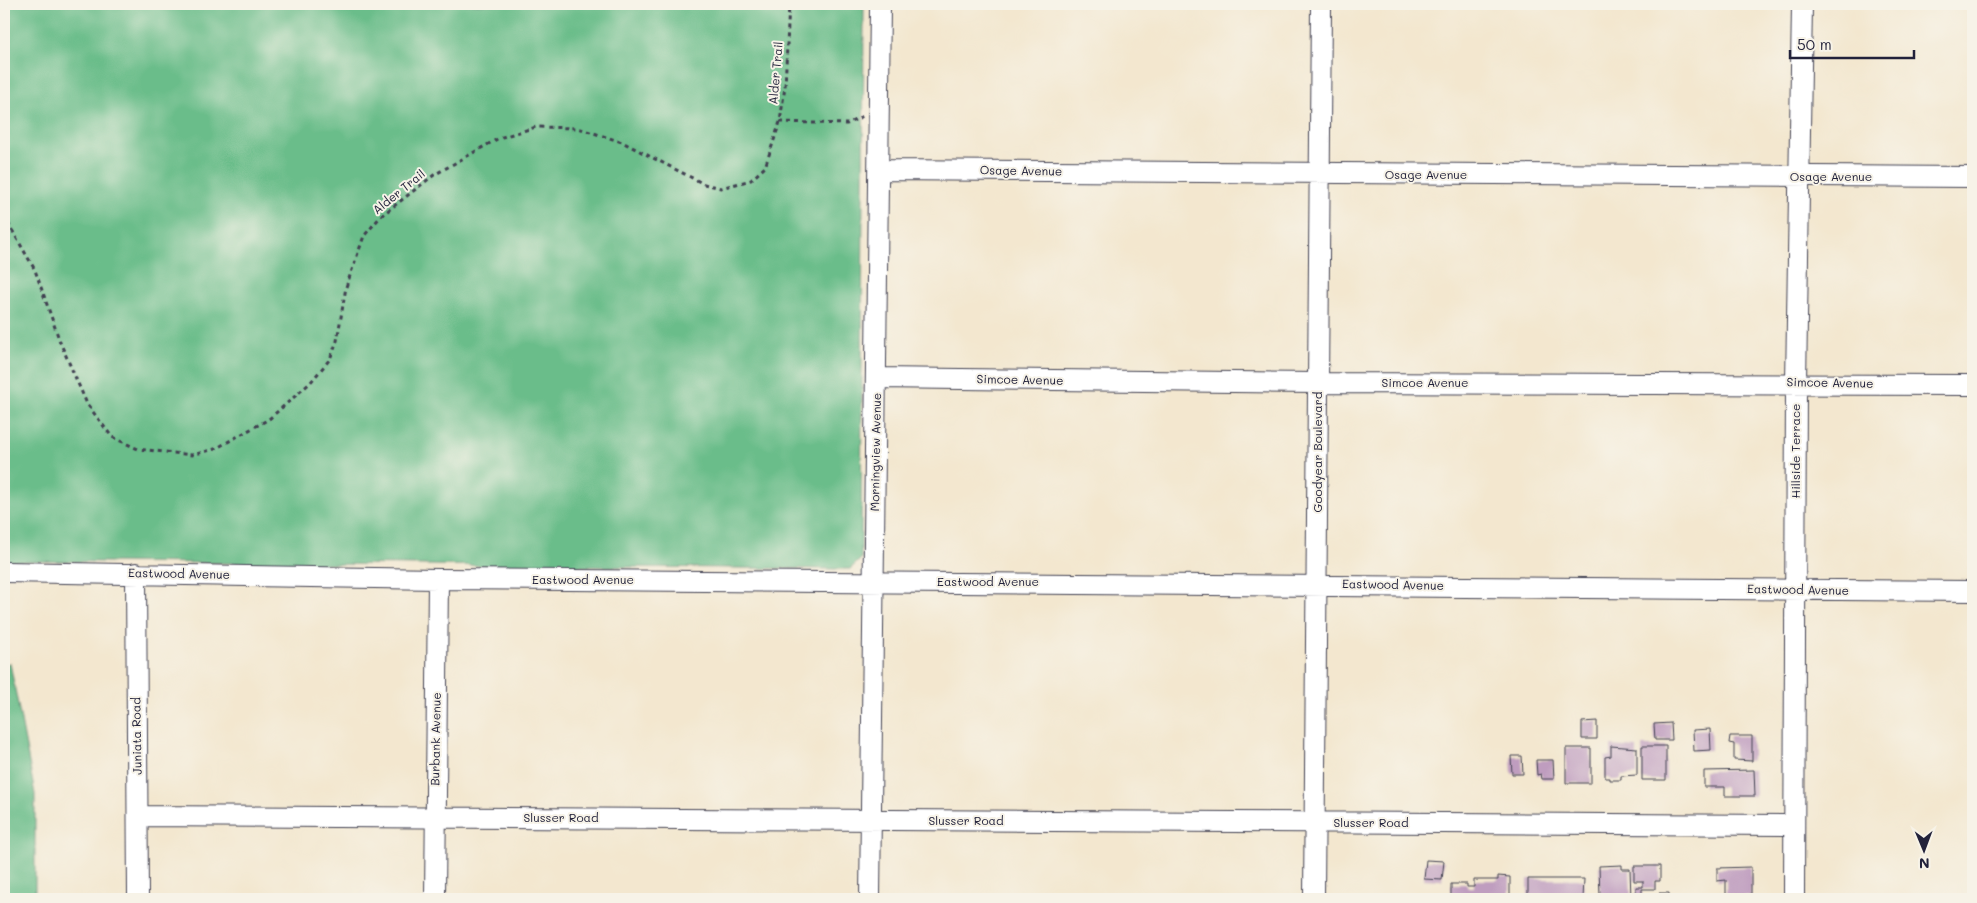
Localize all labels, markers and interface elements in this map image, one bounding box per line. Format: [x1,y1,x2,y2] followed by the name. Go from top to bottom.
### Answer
[1790,28,1913,60] scale bar
[1797,34,1832,54] text: 50 m
[764,41,786,105] street label: Alder Trail
[980,161,1062,179] street label: Osage Avenue
[369,165,428,217] street label: Alder Trail
[1385,166,1467,182] street label: Osage Avenue
[1790,168,1872,184] street label: Osage Avenue
[976,370,1064,388] street label: Simcoe Avenue
[1786,373,1874,391] street label: Simcoe Avenue
[1382,374,1468,390] street label: Simcoe Avenue
[1309,391,1325,512] street label: Goodyear Boulevard
[866,392,884,511] street label: Morningview Avenue
[1787,404,1803,498] street label: Hillside Terrace
[128,564,230,582] street label: Eastwood Avenue
[532,571,634,587] street label: Eastwood Avenue
[937,573,1039,589] street label: Eastwood Avenue
[1342,575,1444,593] street label: Eastwood Avenue
[1747,580,1849,598] street label: Eastwood Avenue
[426,692,444,786] street label: Burbank Avenue
[127,697,145,775] street label: Juniata Road
[523,809,599,825] street label: Slusser Road
[928,812,1004,828] street label: Slusser Road
[1333,814,1409,830] street label: Slusser Road
[1900,826,1950,876] north arrow
[1919,854,1930,873] text: N

